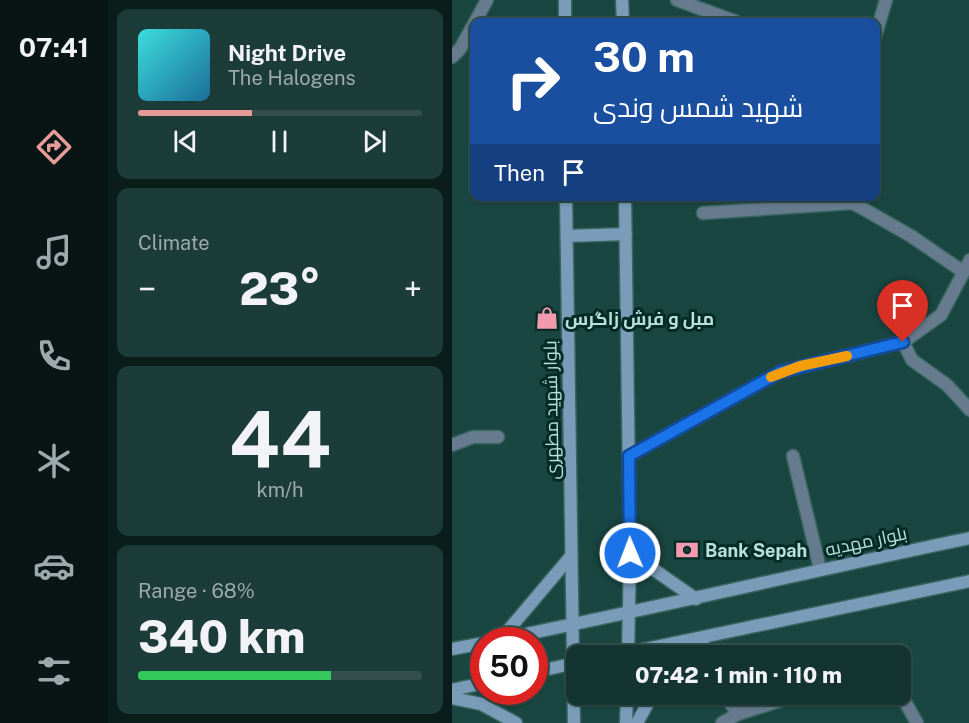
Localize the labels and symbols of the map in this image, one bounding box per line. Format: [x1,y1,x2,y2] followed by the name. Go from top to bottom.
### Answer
[877,280,928,342] pin
[534,305,560,331] shop icon: مبل و فرش زاگرس
[565,308,714,330] place label: مبل و فرش زاگرس
[539,340,564,480] street label: بلوار شهید مطهری
[598,521,662,585] position arrow
[823,522,909,561] street label: بلوار مهدیه
[674,537,700,563] bank icon: Bank Sepah
[705,540,807,561] place label: Bank Sepah
[470,627,548,705] speed limit sign: 50

